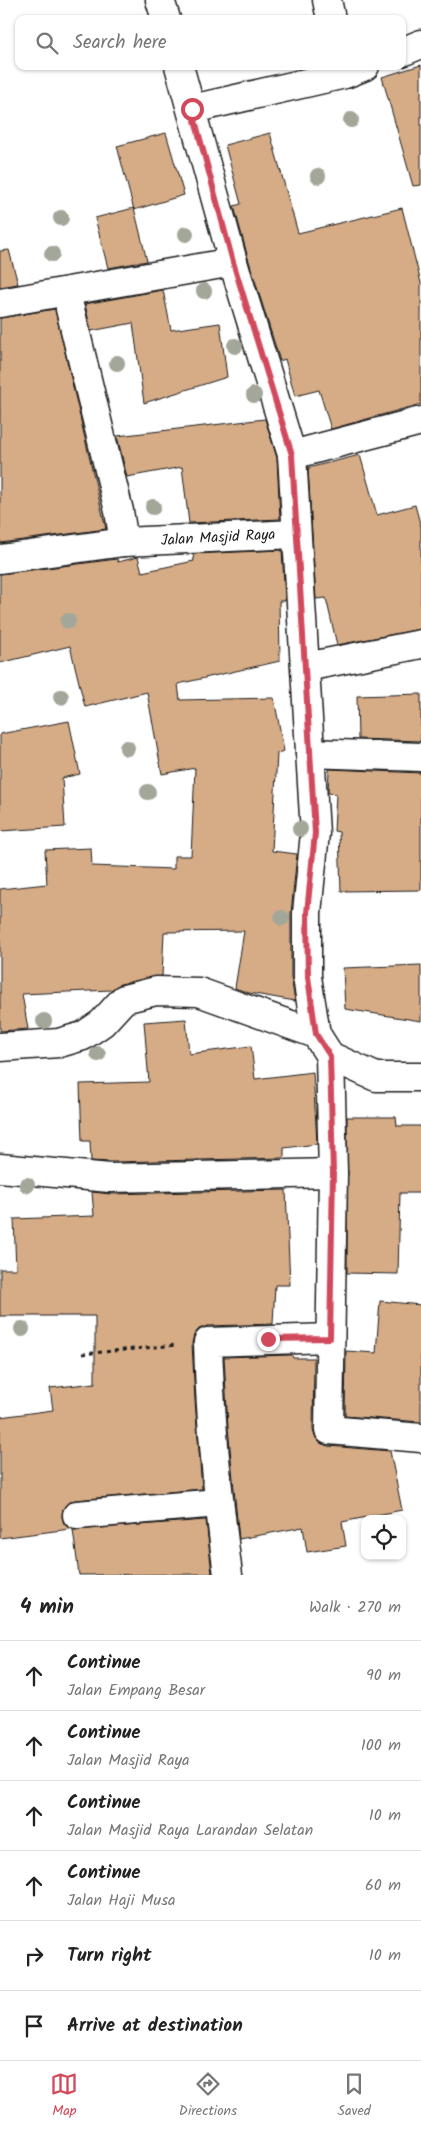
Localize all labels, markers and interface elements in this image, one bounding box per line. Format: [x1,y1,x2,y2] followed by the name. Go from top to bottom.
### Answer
[15,15,406,70] search box
[73,28,167,58] text: Search here
[33,29,61,57] icon: search
[181,98,204,121] route start
[160,523,276,553] street label: Jalan Masjid Raya
[257,1328,280,1351] route end
[361,1515,406,1560] map controls
[361,1515,406,1560] button: locate
[20,1591,74,1624] text: 4 min
[309,1595,401,1620] text: Walk · 270 m
[67,1648,140,1678] text: Continue
[20,1662,48,1690] icon: ahead
[366,1663,401,1688] text: 90 m
[67,1678,205,1703] text: Jalan Empang Besar
[67,1718,140,1748] text: Continue
[20,1732,48,1760] icon: ahead
[361,1733,401,1758] text: 100 m
[67,1748,189,1773] text: Jalan Masjid Raya
[67,1788,140,1818] text: Continue
[20,1802,48,1830] icon: ahead
[369,1803,401,1828] text: 10 m
[67,1818,313,1843] text: Jalan Masjid Raya Larandan Selatan
[67,1858,140,1888] text: Continue
[20,1872,48,1900] icon: ahead
[365,1873,401,1898] text: 60 m
[67,1888,176,1913] text: Jalan Haji Musa
[67,1941,152,1971] text: Turn right
[20,1942,48,1970] icon: right
[369,1943,401,1968] text: 10 m
[67,2011,243,2041] text: Arrive at destination
[20,2012,48,2040] icon: arrive
[50,2070,78,2122] tab: Map
[179,2070,237,2122] tab: Directions
[337,2070,371,2122] tab: Saved

